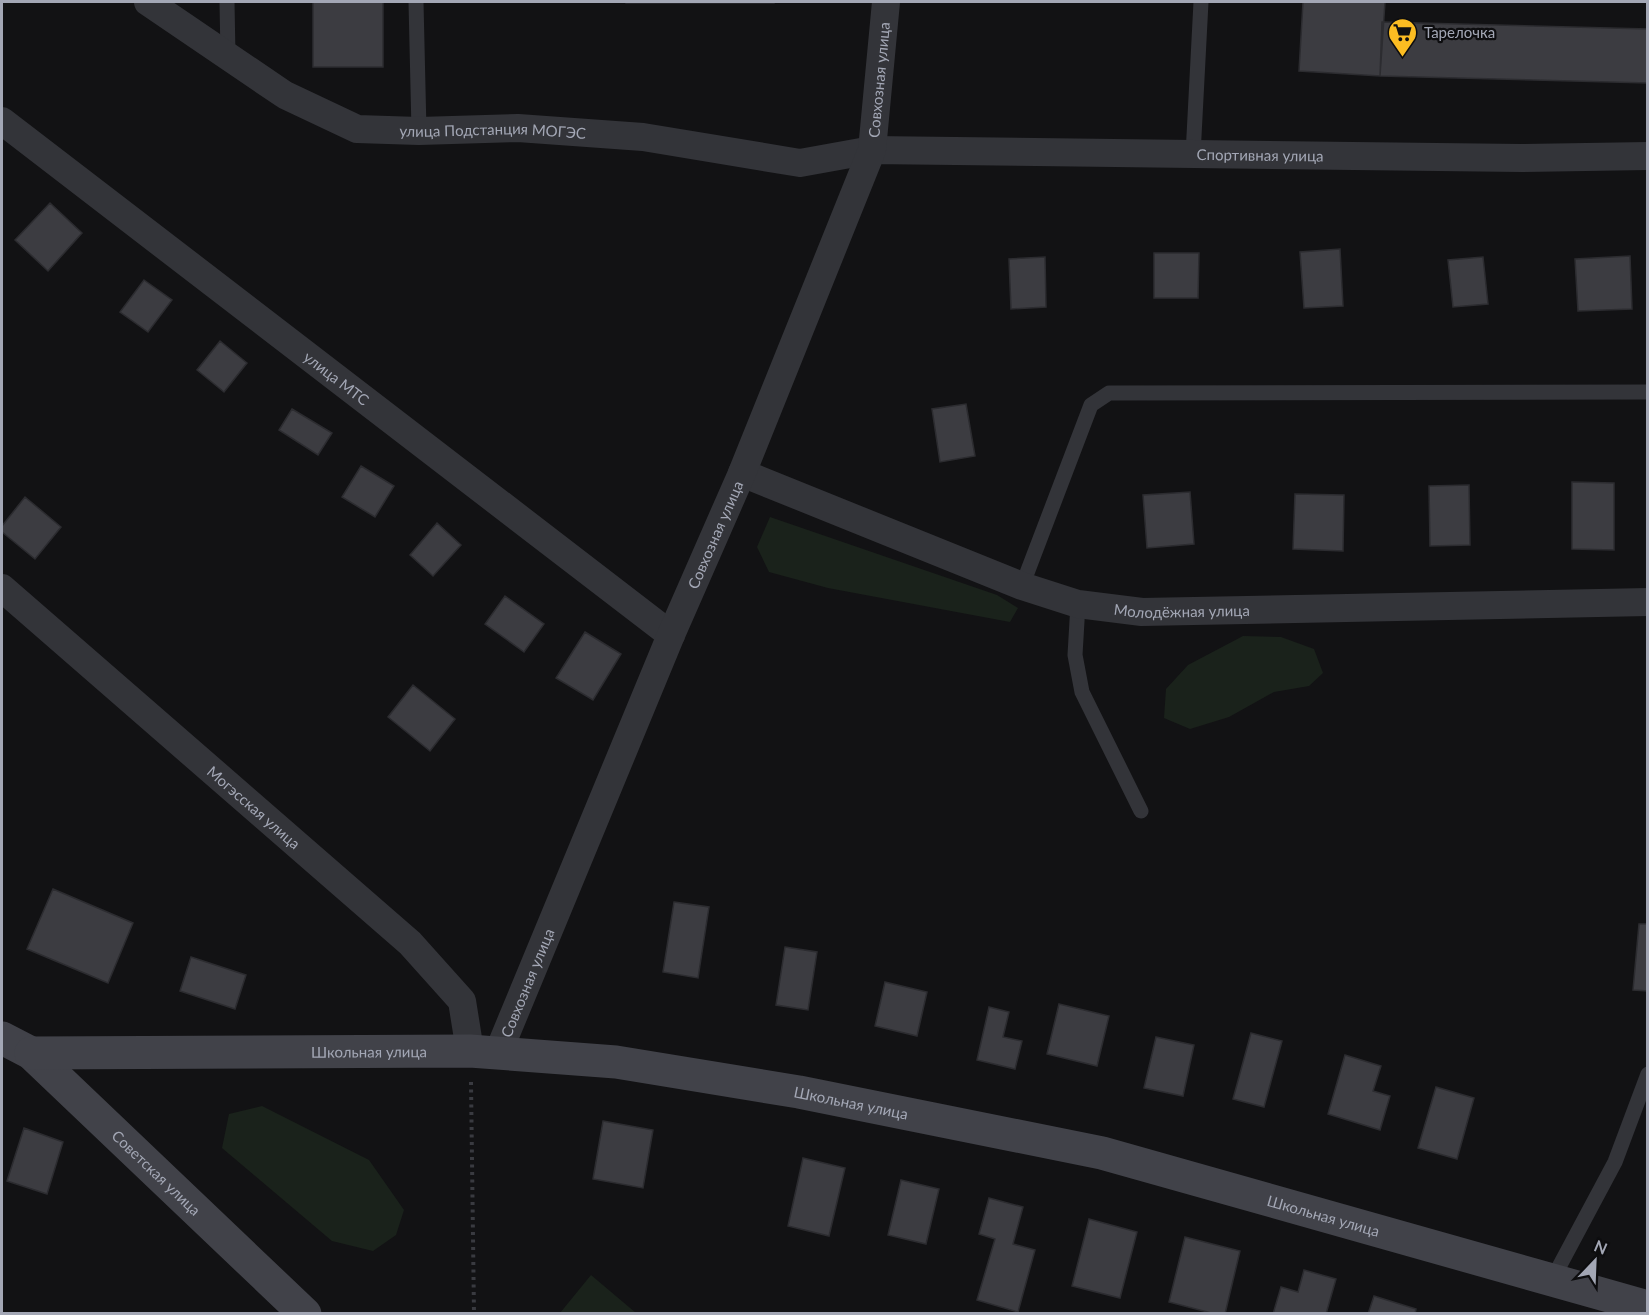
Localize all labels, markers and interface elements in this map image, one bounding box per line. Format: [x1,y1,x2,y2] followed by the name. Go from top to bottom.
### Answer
[1387,16,1419,58] supermarket icon: Тарелочка
[864,21,893,138] street label: Совхозная улица
[1424,23,1495,41] place label: Тарелочка
[399,119,587,142] street label: улица Подстанция МОГЭС
[1196,145,1324,165] street label: Спортивная улица
[301,347,373,409] street label: улица МТС
[683,478,747,591] street label: Совхозная улица
[1113,600,1250,621] street label: Молодёжная улица
[204,762,304,853] street label: Могэсская улица
[497,926,558,1040] street label: Совхозная улица
[311,1042,427,1061] street label: Школьная улица
[792,1082,910,1123] street label: Школьная улица
[108,1126,205,1219] street label: Советская улица
[1265,1191,1382,1240] street label: Школьная улица
[1565,1231,1625,1291] north arrow
[1592,1236,1610,1258] text: N

